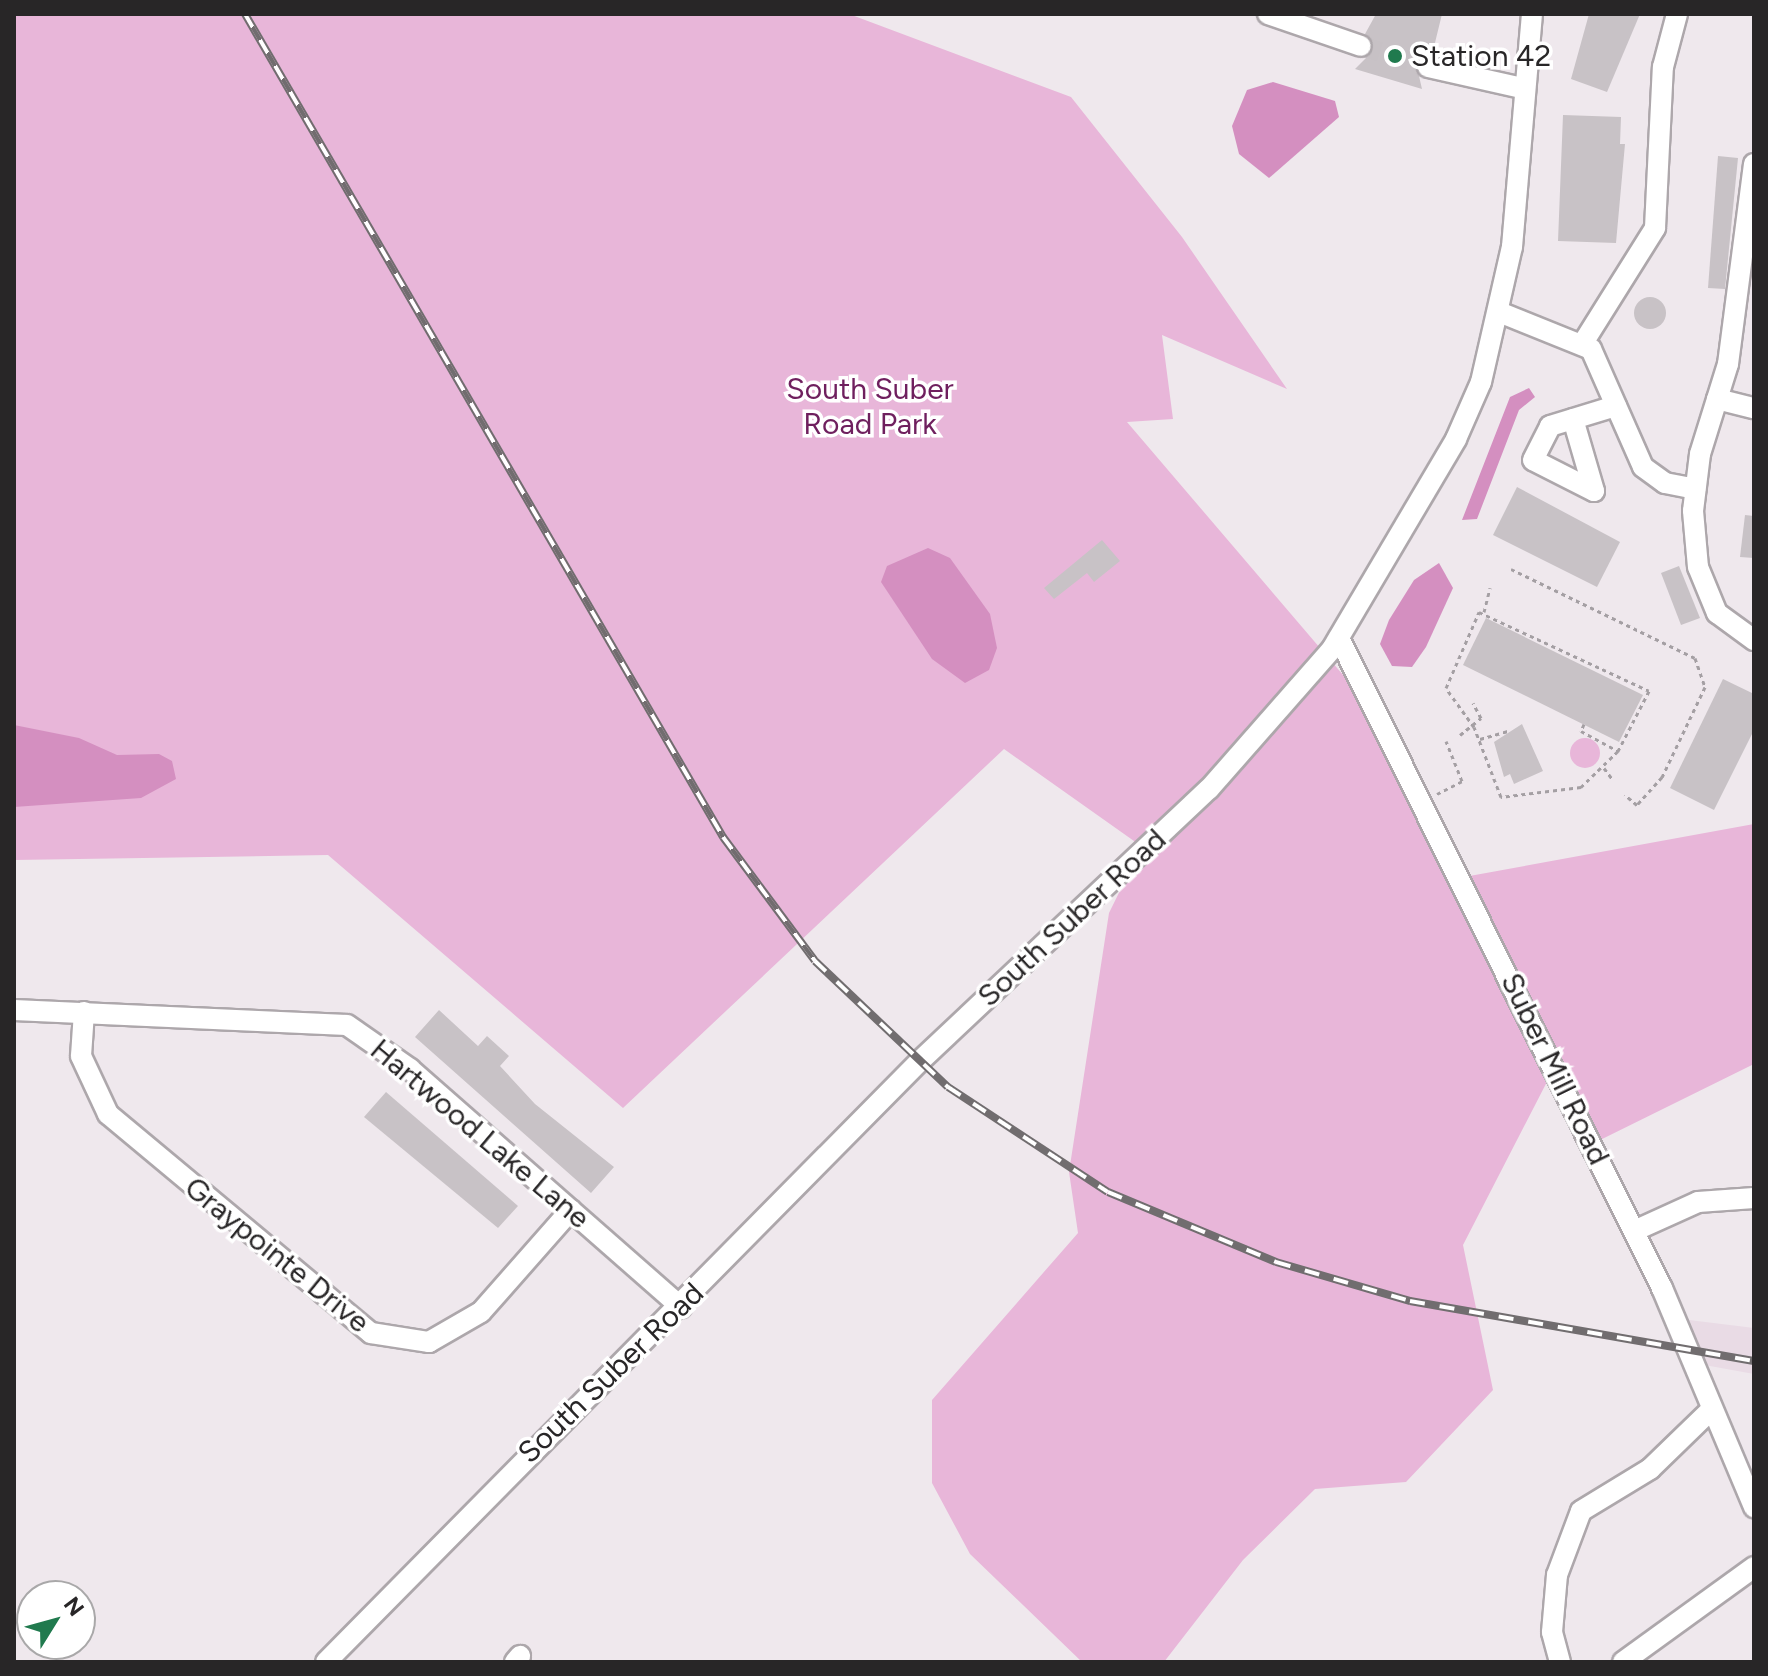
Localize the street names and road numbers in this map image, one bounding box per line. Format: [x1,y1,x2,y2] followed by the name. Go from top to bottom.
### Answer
[971,822,1173,1014] street label: South Suber Road
[1493,967,1617,1171] street label: Suber Mill Road
[363,1032,597,1236] street label: Hartwood Lake Lane
[177,1170,377,1340] street label: Graypointe Drive
[511,1275,711,1471] street label: South Suber Road

